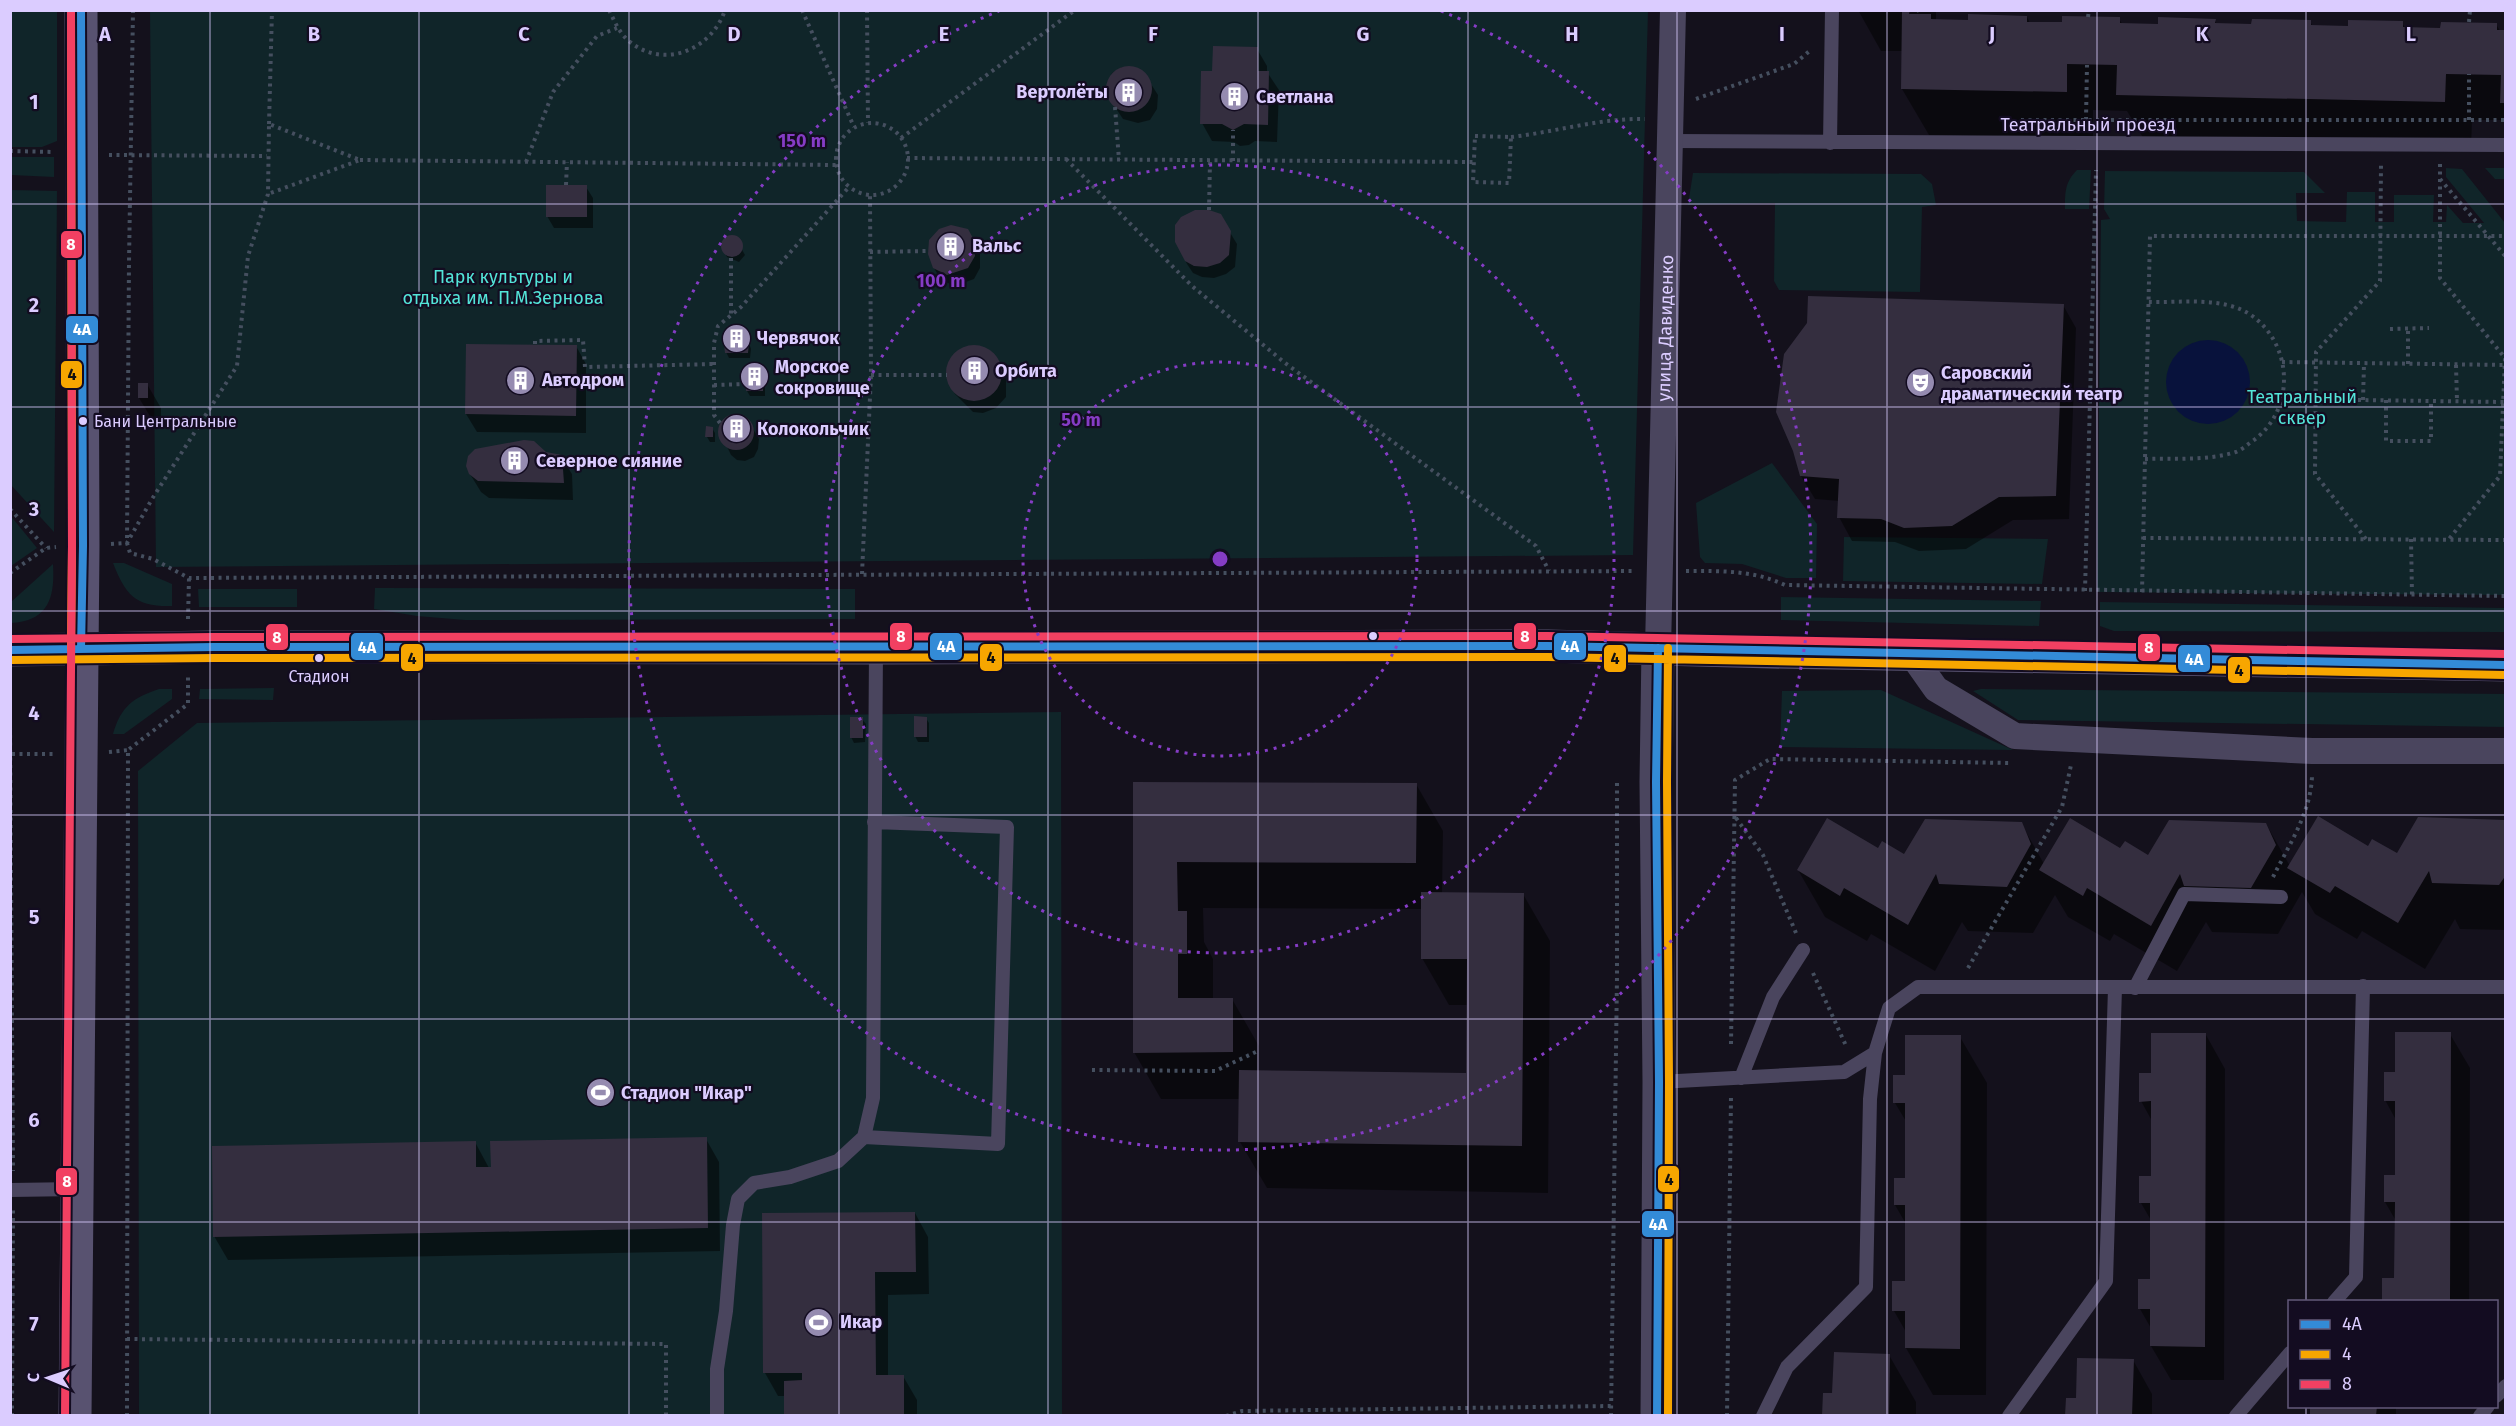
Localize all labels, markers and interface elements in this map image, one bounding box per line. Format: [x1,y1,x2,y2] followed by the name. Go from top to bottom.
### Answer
[98,22,112,46] text: A
[308,22,320,46] text: B
[518,22,530,46] text: C
[727,22,741,46] text: D
[939,22,949,46] text: E
[1148,22,1158,46] text: F
[1357,22,1369,46] text: G
[1565,22,1579,46] text: H
[1779,22,1785,46] text: I
[1988,22,1995,46] text: J
[2196,22,2209,46] text: K
[2406,22,2416,46] text: L
[1113,76,1145,108] building icon: Вертолёты
[1016,81,1108,103] place label: Вертолёты
[1219,81,1251,113] building icon: Светлана
[1256,86,1334,108] place label: Светлана
[29,90,39,114] text: 1
[2001,114,2175,136] street label: Театральный проезд
[778,130,826,152] text: 150 m
[60,230,83,259] line badge: 8
[935,230,967,262] building icon: Вальс
[66,235,76,254] text: 8
[972,235,1022,257] place label: Вальс
[1653,254,1678,402] street label: улица Давиденко
[402,266,604,309] park label: Парк культуры и отдыха им. П.М.Зернова
[917,270,965,292] text: 100 m
[29,293,39,317] text: 2
[65,315,99,344] line badge: 4А
[73,320,92,339] text: 4А
[720,322,752,354] building icon: Червячок
[757,327,839,349] place label: Червячок
[958,355,990,387] building icon: Орбита
[775,356,870,399] place label: Морское сокровище
[60,360,83,389] line badge: 4
[995,360,1057,382] place label: Орбита
[738,361,770,393] building icon: Морское сокровище
[1941,362,2123,405] place label: Саровский драматический театр
[505,364,537,396] building icon: Автодром
[67,365,77,384] text: 4
[1904,367,1936,399] theatre icon: Саровский драматический театр
[541,369,624,391] place label: Автодром
[2247,386,2357,429] park label: Театральный сквер
[1061,409,1101,431] text: 50 m
[94,412,237,431] place label: Бани Центральные
[720,413,752,445] building icon: Колокольчик
[77,415,89,427] marker: Бани Центральные
[757,418,869,440] place label: Колокольчик
[499,445,531,477] building icon: Северное сияние
[536,450,682,472] place label: Северное сияние
[28,497,39,521] text: 3
[1210,549,1230,569] centre of rings
[889,622,913,651] line badge: 8
[1513,622,1537,650] line badge: 8
[265,623,289,651] line badge: 8
[896,627,906,646] text: 8
[1520,627,1530,646] text: 8
[272,628,282,647] text: 8
[1367,630,1379,642] unlabelled marker
[350,632,384,661] line badge: 4А
[929,632,963,661] line badge: 4А
[1553,632,1587,661] line badge: 4А
[2137,633,2161,662] line badge: 8
[937,637,956,656] text: 4А
[1561,637,1580,656] text: 4А
[358,638,377,657] text: 4А
[2144,638,2154,657] text: 8
[400,643,424,672] line badge: 4
[979,643,1003,672] line badge: 4
[1603,644,1627,673] line badge: 4
[2177,644,2211,673] line badge: 4А
[986,648,996,667] text: 4
[407,649,417,668] text: 4
[1610,649,1620,668] text: 4
[2185,650,2204,669] text: 4А
[313,652,325,664] marker: Стадион
[2227,656,2251,684] line badge: 4
[2234,661,2244,680] text: 4
[289,667,349,686] place label: Стадион
[28,701,40,725] text: 4
[29,905,40,929] text: 5
[584,1077,616,1109] sports icon: Стадион "Икар"
[621,1082,752,1104] place label: Стадион "Икар"
[28,1108,40,1132] text: 6
[1657,1165,1680,1193] line badge: 4
[55,1167,78,1196] line badge: 8
[1664,1170,1674,1189] text: 4
[62,1172,72,1191] text: 8
[1641,1210,1675,1238] line badge: 4А
[1649,1215,1668,1234] text: 4А
[2288,1300,2498,1408] legend
[803,1306,835,1338] sports icon: Икар
[840,1311,882,1333] place label: Икар
[29,1312,39,1336] text: 7
[2342,1313,2363,1335] text: 4А
[2342,1343,2352,1365] text: 4
[18,1348,78,1408] north arrow
[24,1372,43,1382] text: С
[2342,1373,2352,1395] text: 8

